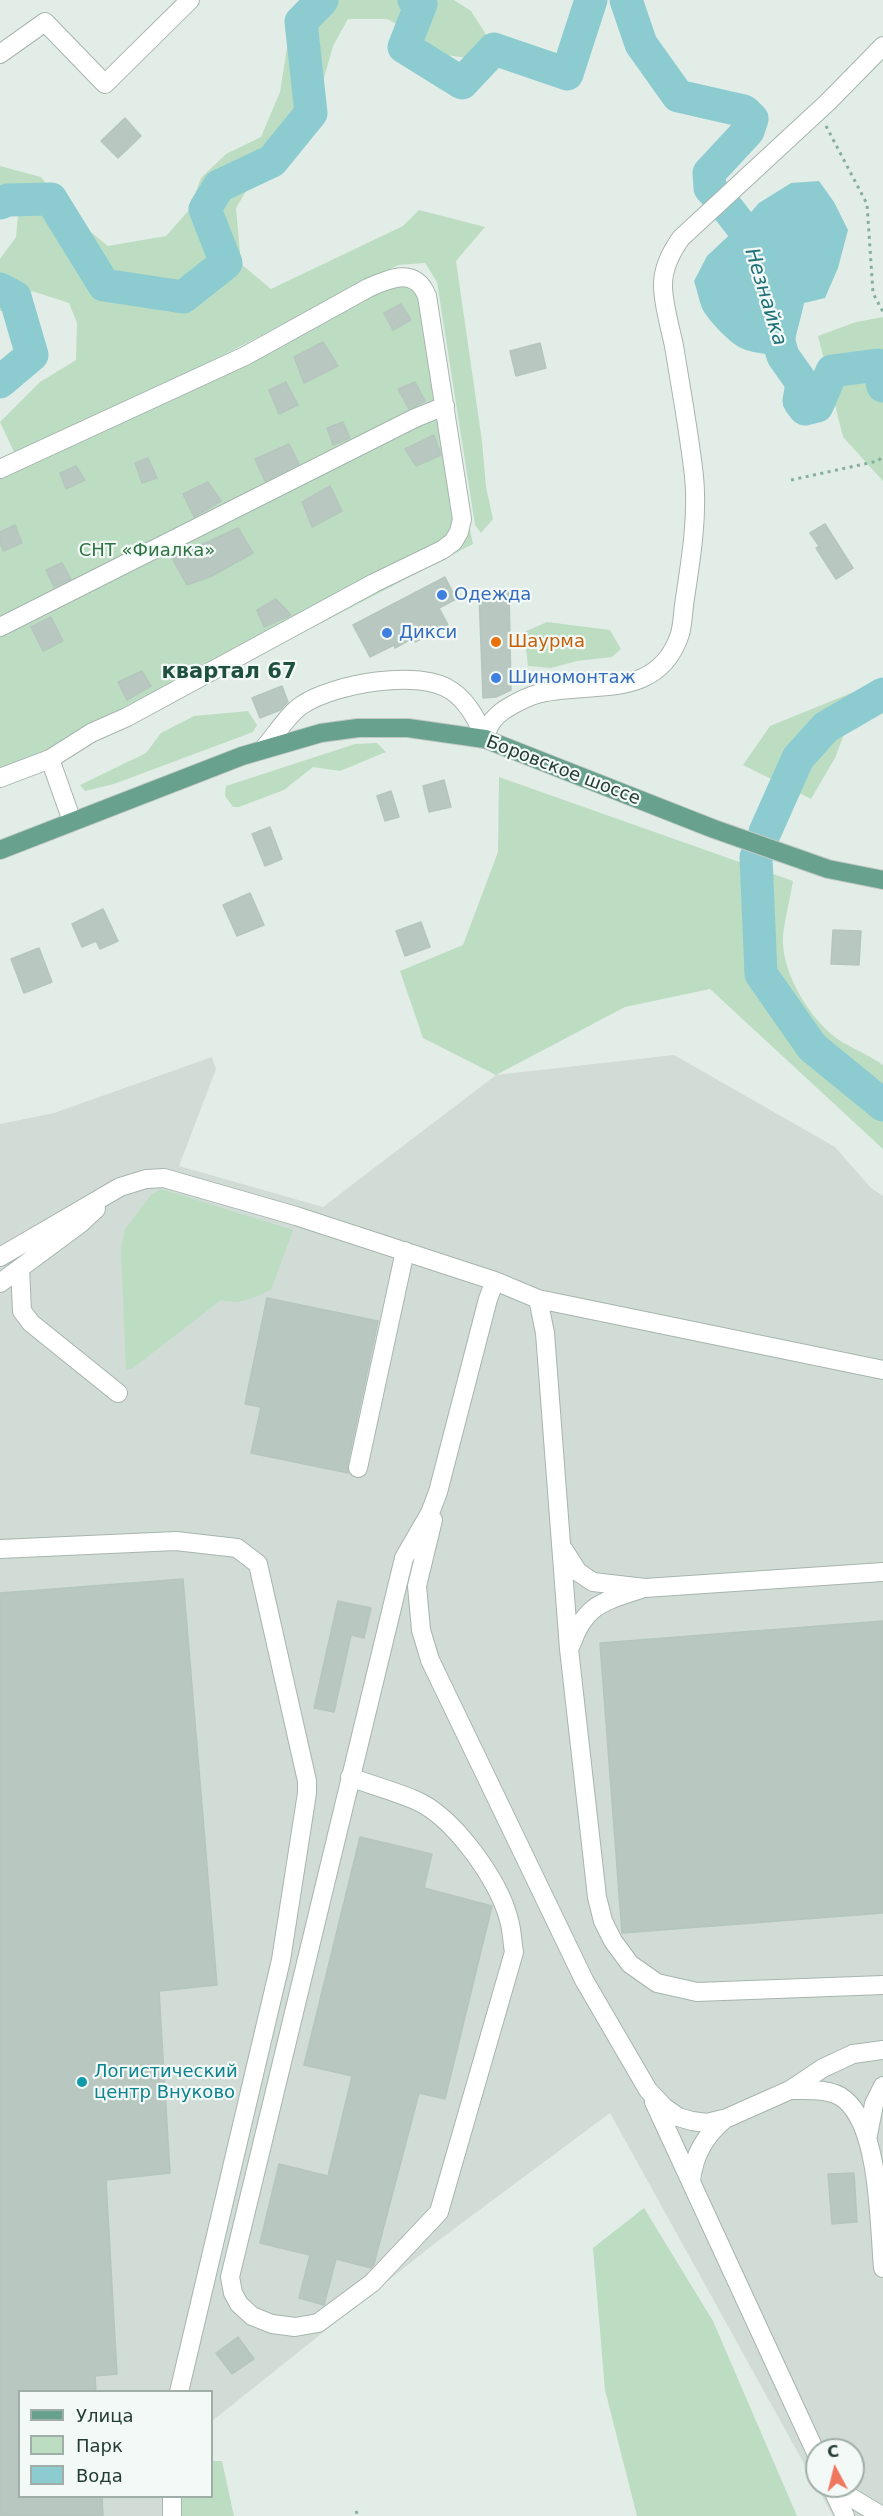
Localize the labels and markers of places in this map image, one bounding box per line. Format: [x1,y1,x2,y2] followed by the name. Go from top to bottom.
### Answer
[454,584,531,606] place label: Одежда
[435,588,449,602] marker: Одежда
[399,622,457,644] place label: Дикси
[380,626,394,640] marker: Дикси
[508,631,585,653] place label: Шаурма
[489,635,503,649] marker: Шаурма
[508,667,636,689] place label: Шиномонтаж
[489,671,503,685] marker: Шиномонтаж
[94,2061,238,2104] place label: Логистический центр Внуково
[75,2075,89,2089] marker: Логистический центр Внуково

